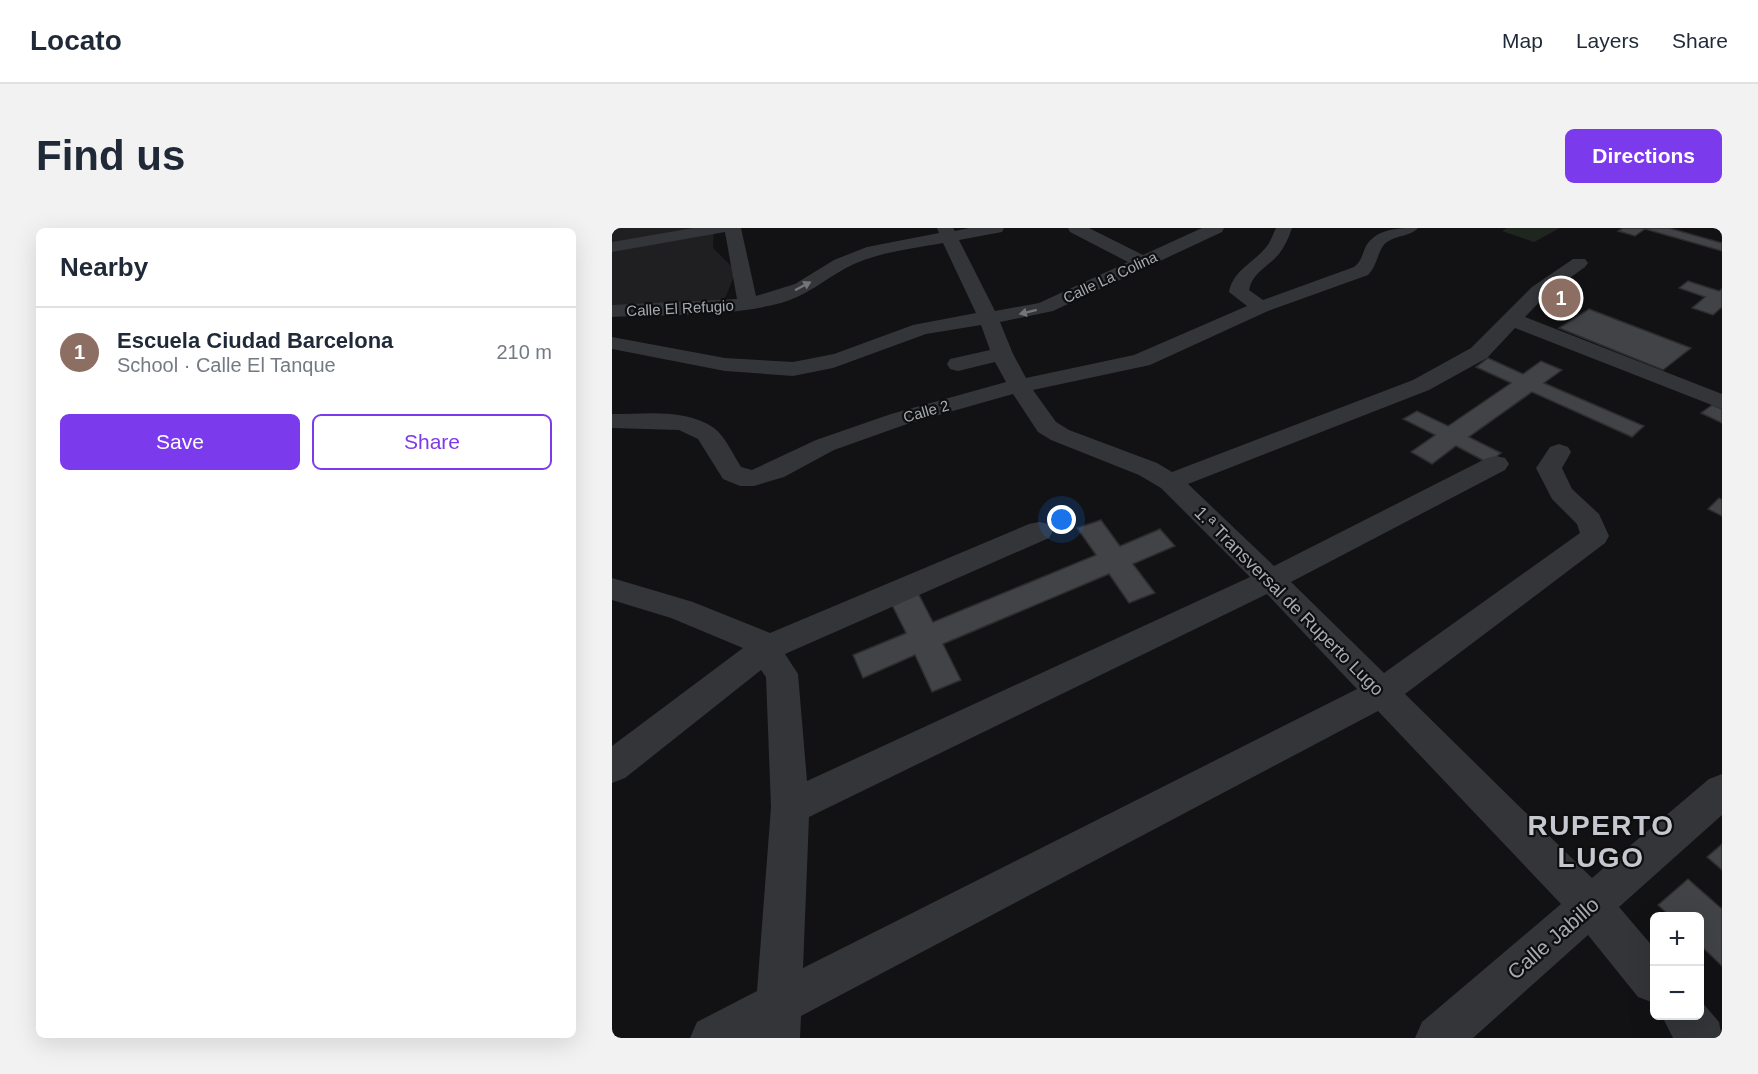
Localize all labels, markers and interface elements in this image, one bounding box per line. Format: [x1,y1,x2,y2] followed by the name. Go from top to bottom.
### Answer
[30,25,122,56] text: Locato
[1502,29,1543,52] text: Map
[1576,29,1639,52] text: Layers
[1672,29,1728,52] text: Share
[1565,129,1722,183] button: Directions
[36,132,185,179] text: Find us
[1060,248,1160,306] street label: Calle La Colina
[60,252,148,282] text: Nearby
[1542,276,1580,320] pin: 1
[795,281,812,291] one-way arrow
[626,297,734,319] street label: Calle El Refugio
[1019,307,1037,317] one-way arrow
[117,328,393,353] text: Escuela Ciudad Barcelona
[74,341,85,363] text: 1
[496,341,552,363] text: 210 m
[117,354,336,376] text: School · Calle El Tanque
[901,396,951,426] street label: Calle 2
[60,414,300,470] button: Save
[312,414,552,470] button: Share
[1190,502,1388,700] street label: 1.ª Transversal de Ruperto Lugo
[1047,505,1076,534] your location
[1528,810,1674,873] district label: RUPERTO LUGO
[1503,892,1603,984] street label: Calle Jabillo
[1650,912,1704,1020] map controls
[1650,912,1704,966] button: +
[1650,966,1704,1020] button: −

